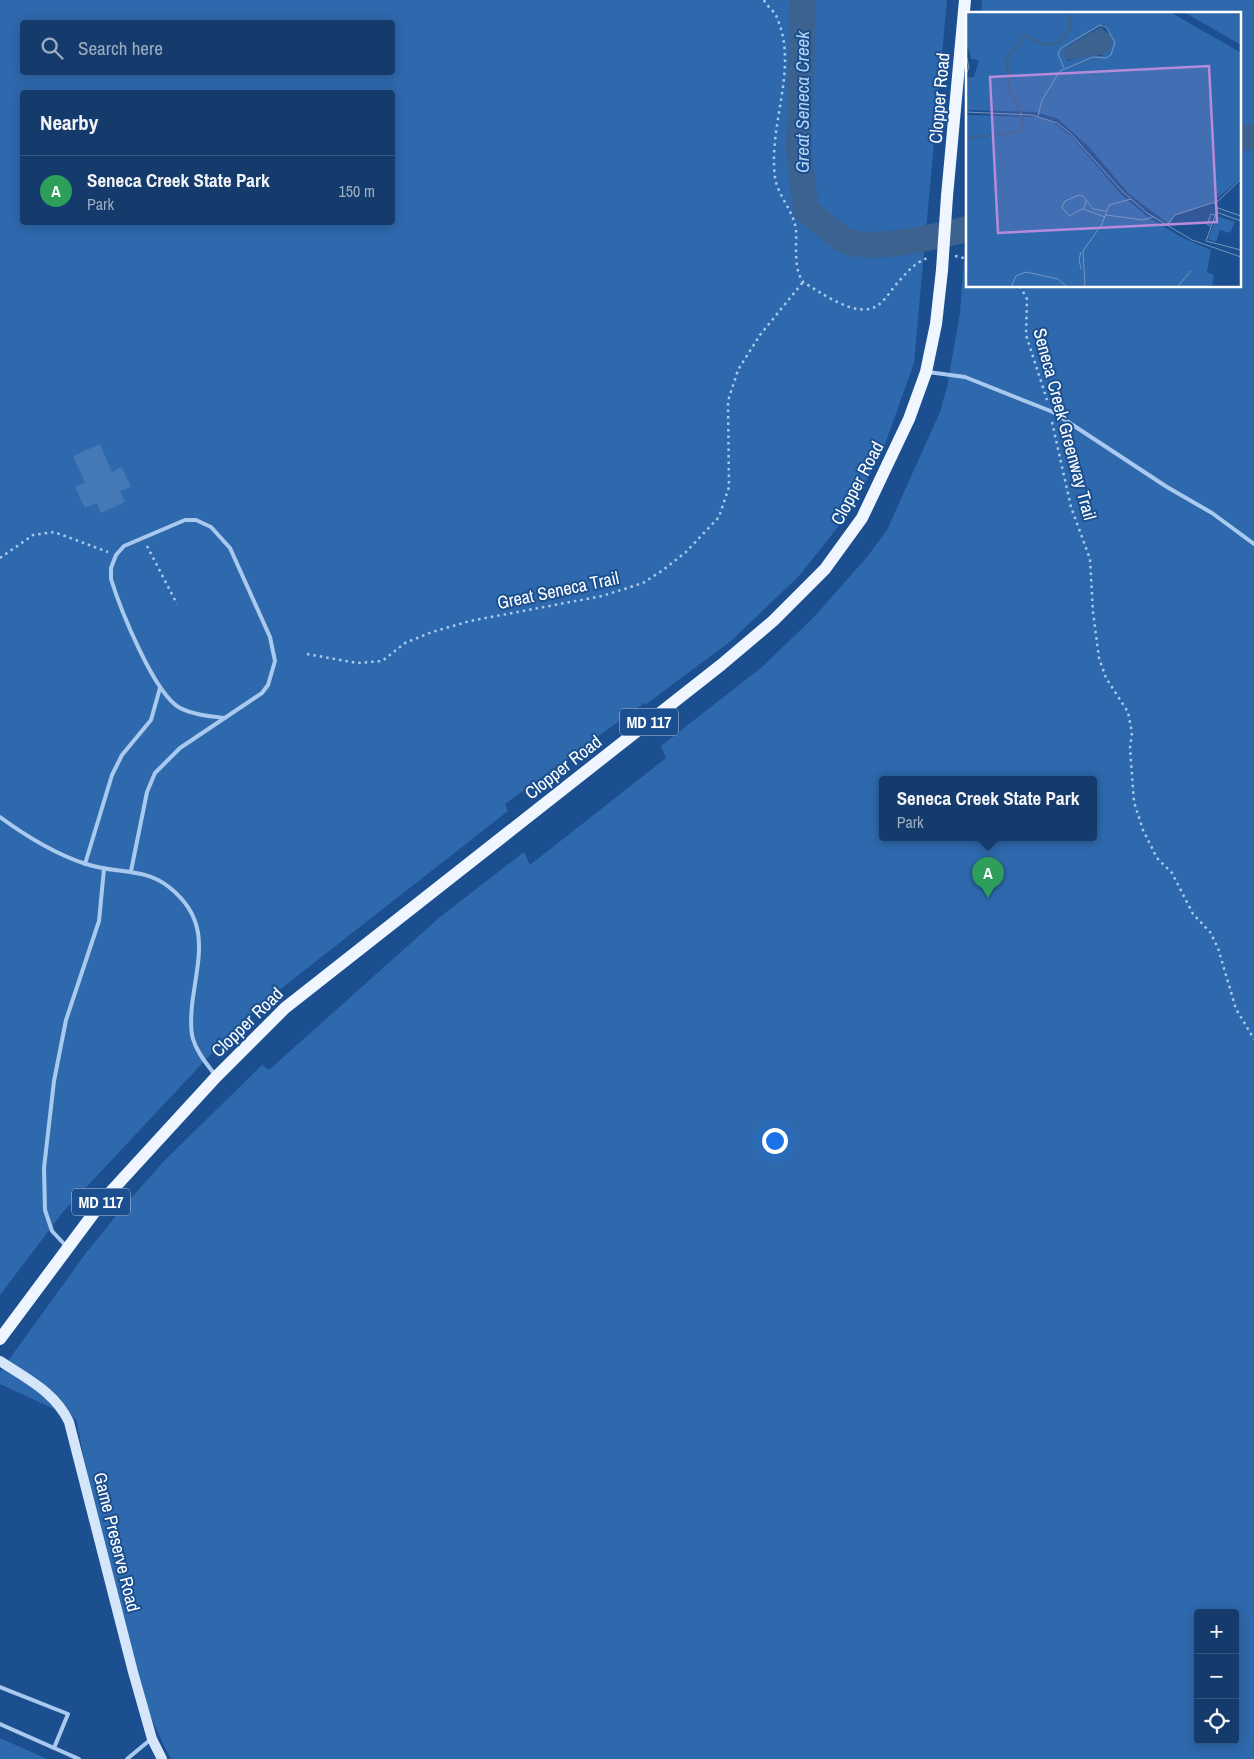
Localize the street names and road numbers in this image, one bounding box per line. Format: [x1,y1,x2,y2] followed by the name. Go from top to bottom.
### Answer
[923,52,955,144] street label: Clopper Road
[1027,325,1103,523] street label: Seneca Creek Greenway Trail
[825,437,889,529] street label: Clopper Road
[495,565,621,615] street label: Great Seneca Trail
[620,709,678,736] road number: MD 117
[519,729,607,805] street label: Clopper Road
[206,981,288,1063] street label: Clopper Road
[72,1188,130,1216] road number: MD 117
[88,1470,146,1614] street label: Game Preserve Road

